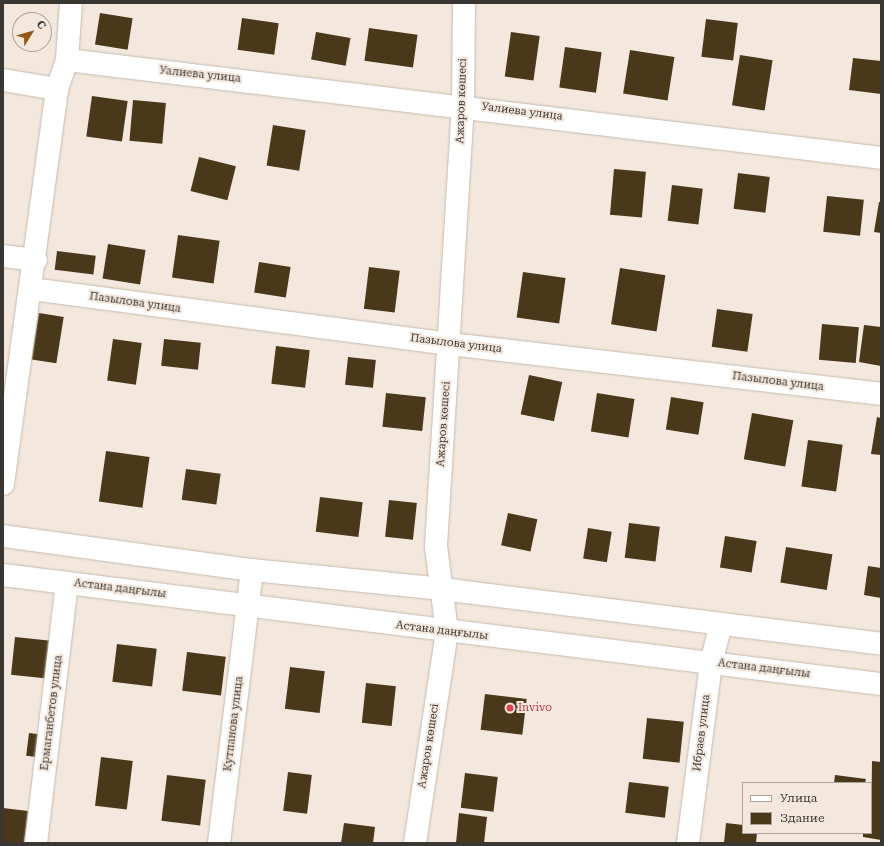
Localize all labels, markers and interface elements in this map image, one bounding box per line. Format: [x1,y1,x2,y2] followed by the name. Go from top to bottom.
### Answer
[12,12,52,52] north arrow
[34,18,49,32] text: С
[454,58,470,144] street label: Ажаров көшесі
[159,64,241,86] street label: Уалиева улица
[481,100,563,124] street label: Уалиева улица
[89,290,181,316] street label: Пазылова улица
[410,332,502,356] street label: Пазылова улица
[732,370,824,394] street label: Пазылова улица
[434,381,454,467] street label: Ажаров көшесі
[73,577,167,601] street label: Астана даңғылы
[395,619,489,643] street label: Астана даңғылы
[38,655,66,771] street label: Ермаганбетов улица
[717,657,811,681] street label: Астана даңғылы
[222,676,246,772] street label: Кутпанова улица
[691,694,713,772] street label: Ибраев улица
[518,701,552,715] place label: Invivo
[416,703,442,789] street label: Ажаров көшесі
[505,703,515,713] marker: Invivo
[742,782,872,834] legend
[780,791,817,805] text: Улица
[780,811,824,825] text: Здание

